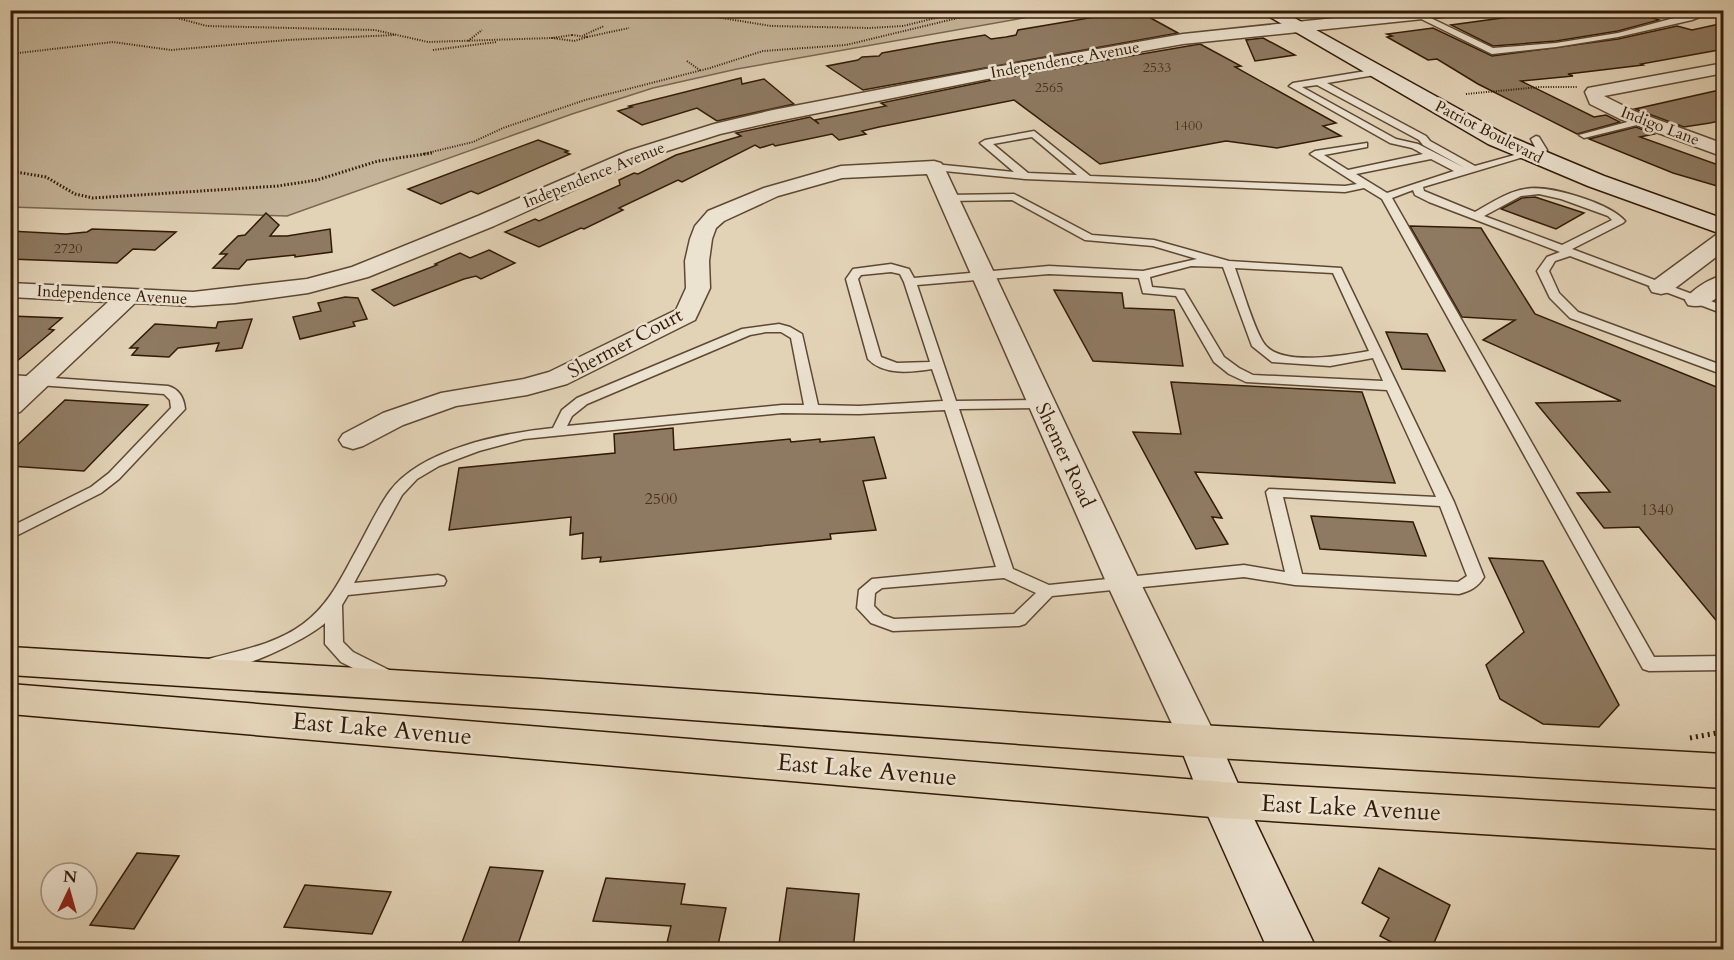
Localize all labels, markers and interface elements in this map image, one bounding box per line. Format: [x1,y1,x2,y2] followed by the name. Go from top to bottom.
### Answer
[989,36,1141,84] street label: Independence Avenue
[1143,58,1171,77] house number: 2533
[1035,78,1063,97] house number: 2565
[1431,95,1547,169] street label: Patriot Boulevard
[1618,101,1702,151] street label: Indigo Lane
[1174,116,1202,135] house number: 1400
[520,137,668,213] street label: Independence Avenue
[54,239,82,258] house number: 2720
[36,280,188,310] street label: Independence Avenue
[563,301,688,385] street label: Shermer Court
[1029,398,1101,512] street label: Shemer Road
[645,488,677,510] house number: 2500
[1641,499,1673,521] house number: 1340
[291,705,473,753] street label: East Lake Avenue
[776,746,958,794] street label: East Lake Avenue
[1260,787,1442,829] street label: East Lake Avenue
[39,861,99,921] north arrow
[62,865,78,889] text: N

